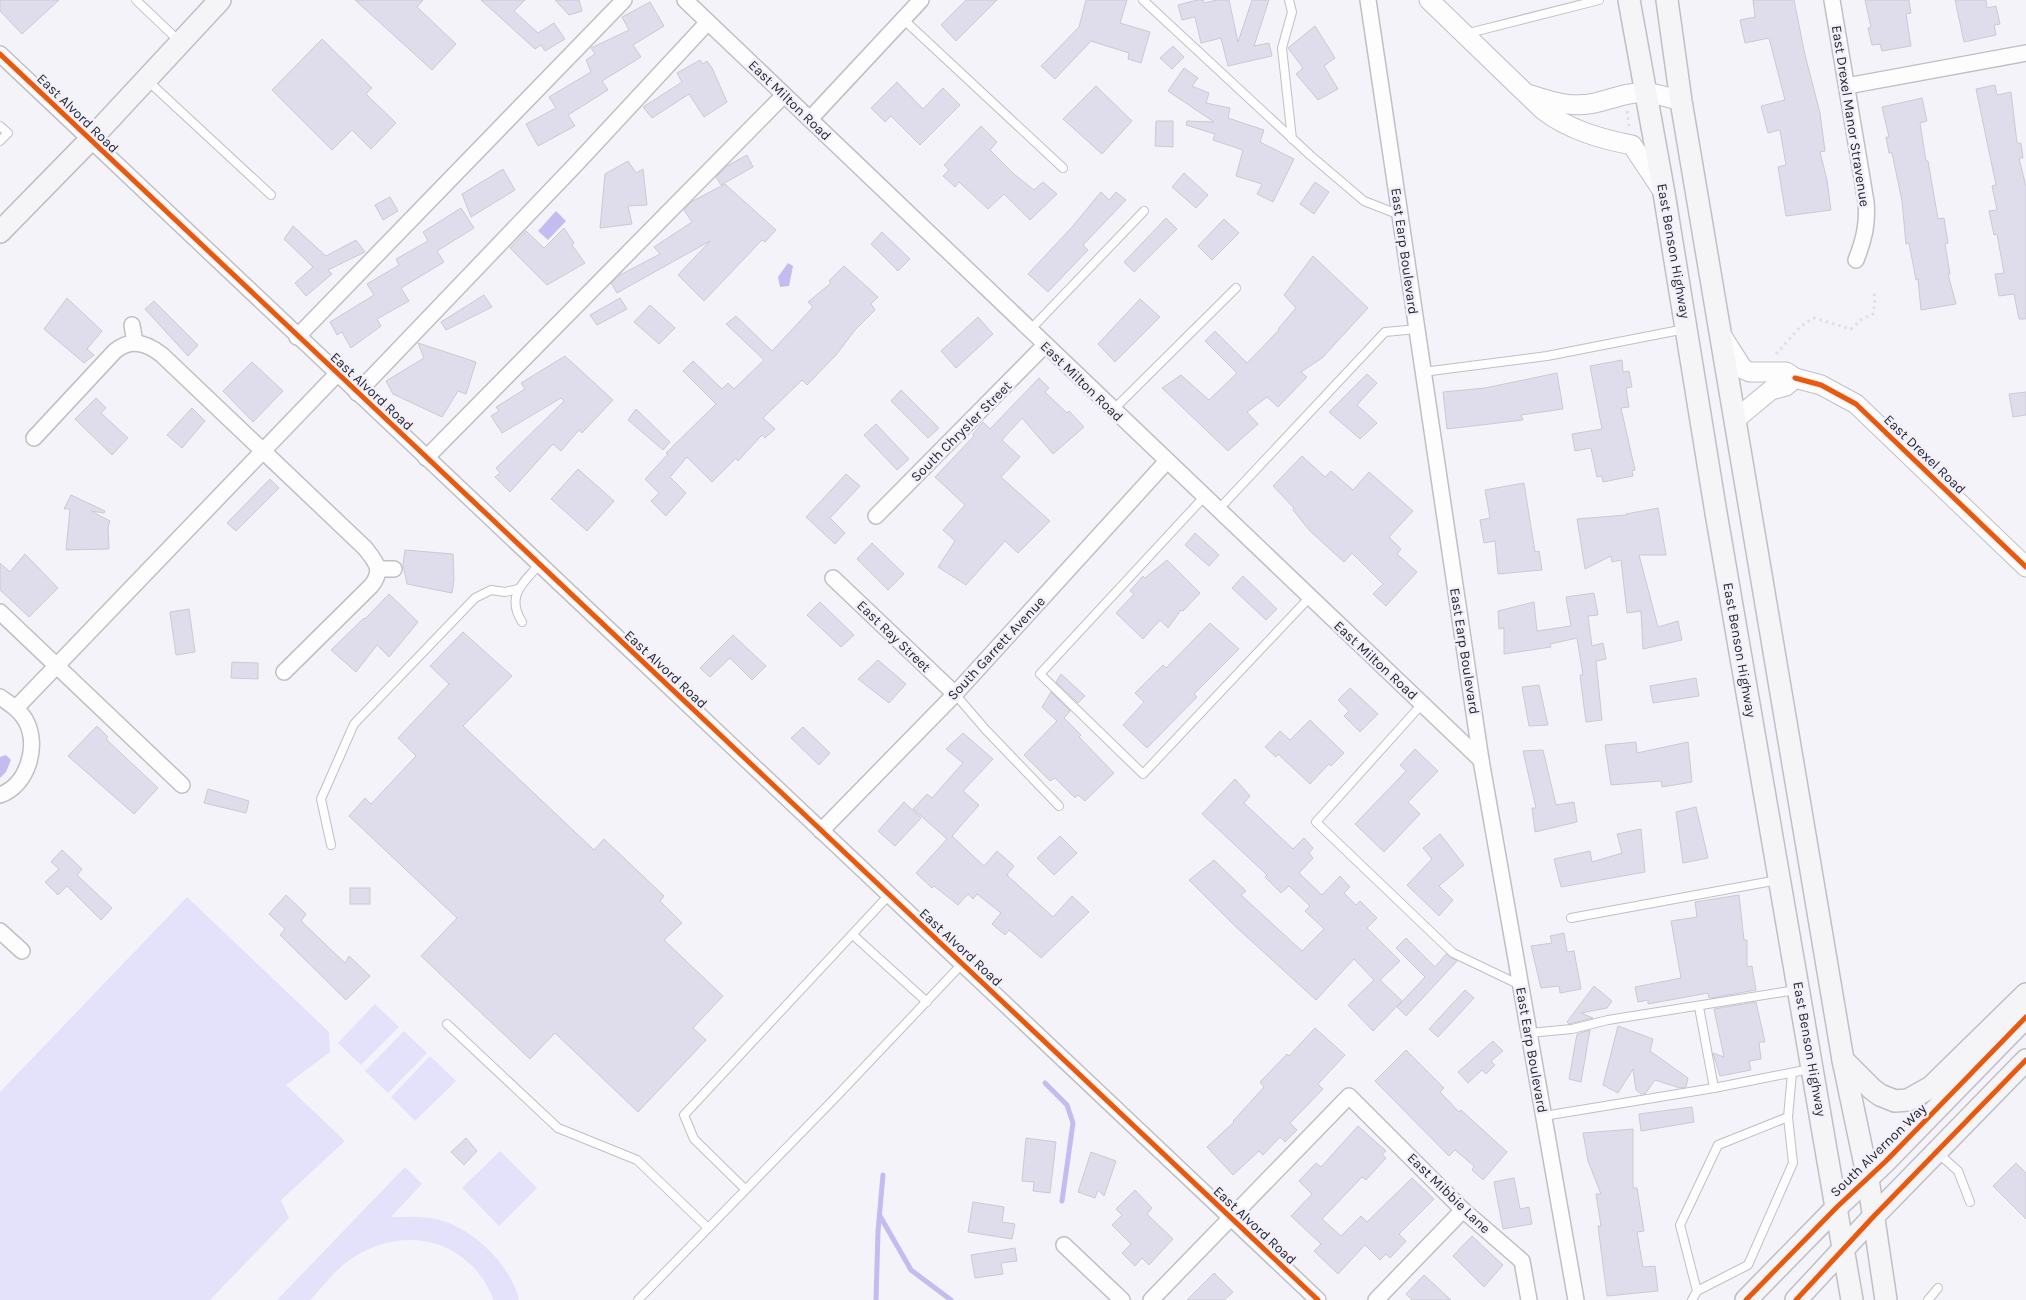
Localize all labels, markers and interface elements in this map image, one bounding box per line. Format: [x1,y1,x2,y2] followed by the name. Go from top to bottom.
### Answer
[1828,24,1873,208] street label: East Drexel Manor Stravenue
[745,57,835,144] street label: East Milton Road
[33,70,122,157] street label: East Alvord Road
[1653,182,1694,320] street label: East Benson Highway
[1387,187,1422,315] street label: East Earp Boulevard
[1037,338,1127,425] street label: East Milton Road
[327,349,417,434] street label: East Alvord Road
[907,377,1015,485] street label: South Chrysler Street
[1880,411,1969,498] street label: East Drexel Road
[1719,581,1760,719] street label: East Benson Highway
[1446,587,1483,715] street label: East Earp Boulevard
[944,593,1049,704] street label: South Garrett Avenue
[853,597,934,676] street label: East Ray Street
[1330,617,1421,704] street label: East Milton Road
[621,627,711,712] street label: East Alvord Road
[916,905,1006,990] street label: East Alvord Road
[1789,980,1830,1118] street label: East Benson Highway
[1512,986,1551,1114] street label: East Earp Boulevard
[1827,1100,1930,1201] street label: South Alvernon Way
[1404,1149,1494,1237] street label: East Mibbie Lane
[1210,1183,1300,1268] street label: East Alvord Road

